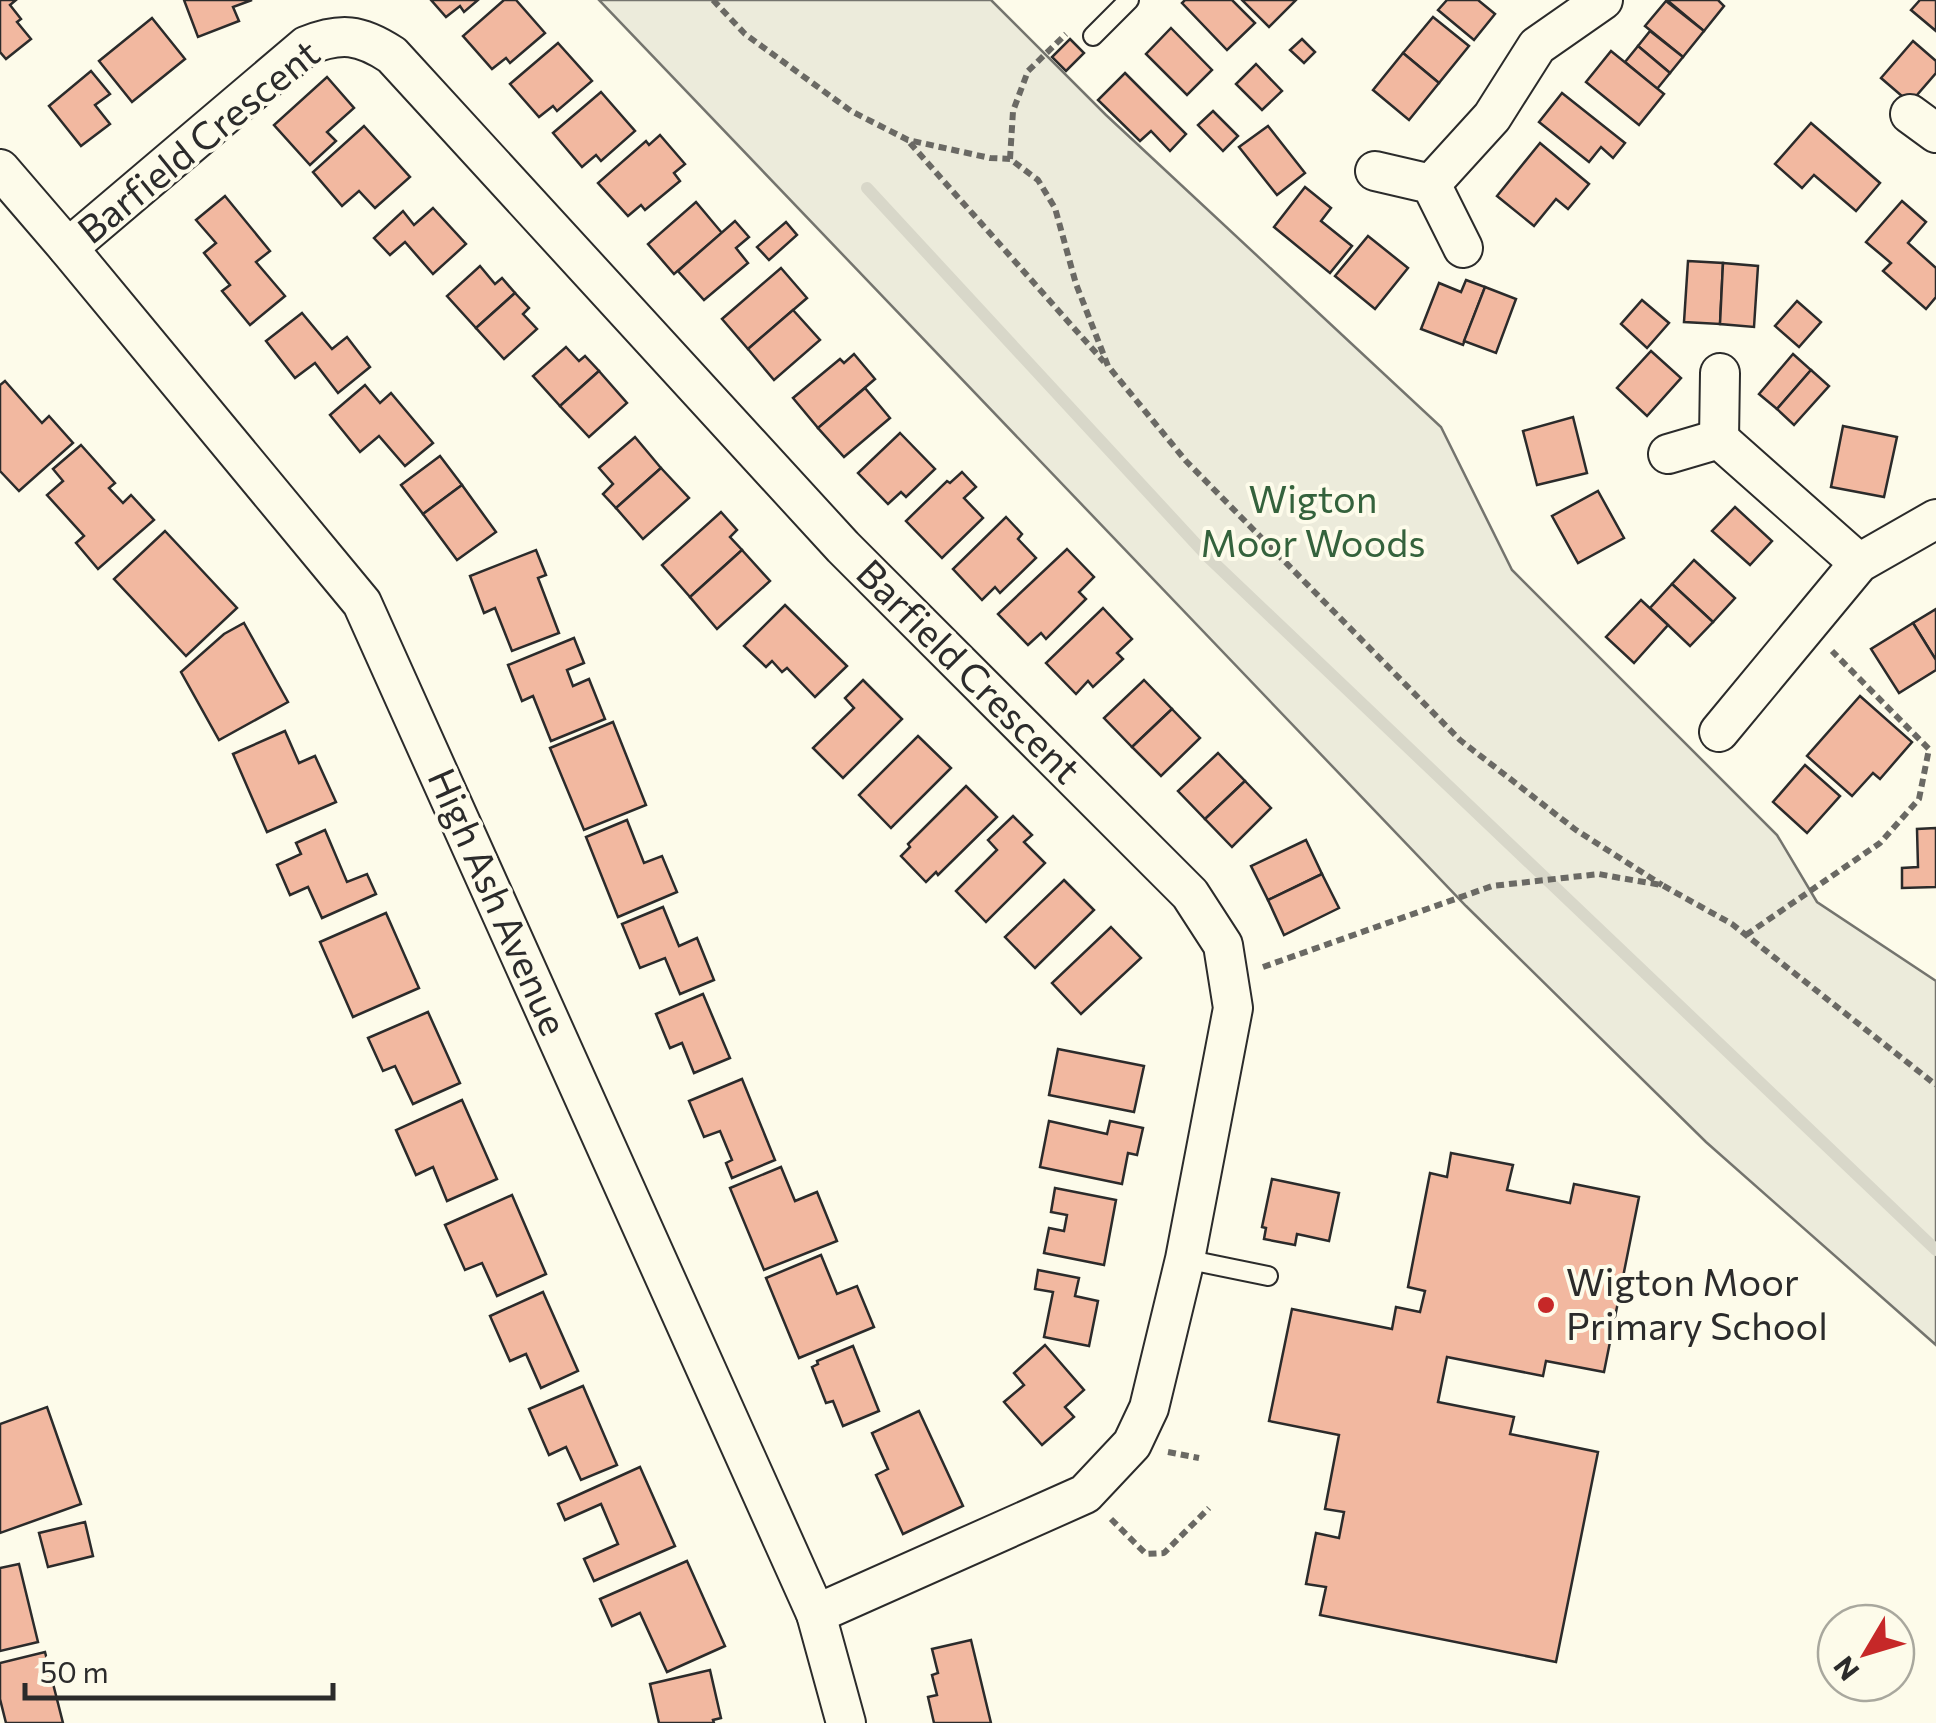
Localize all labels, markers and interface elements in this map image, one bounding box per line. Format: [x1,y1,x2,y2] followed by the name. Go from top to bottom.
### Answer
[67,28,328,252] street label: Barfield Crescent
[1201,474,1425,565] park label: Wigton Moor Woods
[848,548,1092,792] street label: Barfield Crescent
[419,760,579,1042] street label: High Ash Avenue
[1566,1257,1828,1348] place label: Wigton Moor Primary School
[1535,1294,1557,1316] marker: Wigton Moor Primary School
[1816,1603,1916,1703] north arrow
[25,1638,332,1700] scale bar
[1826,1650,1865,1688] text: N
[40,1652,109,1689] text: 50 m

